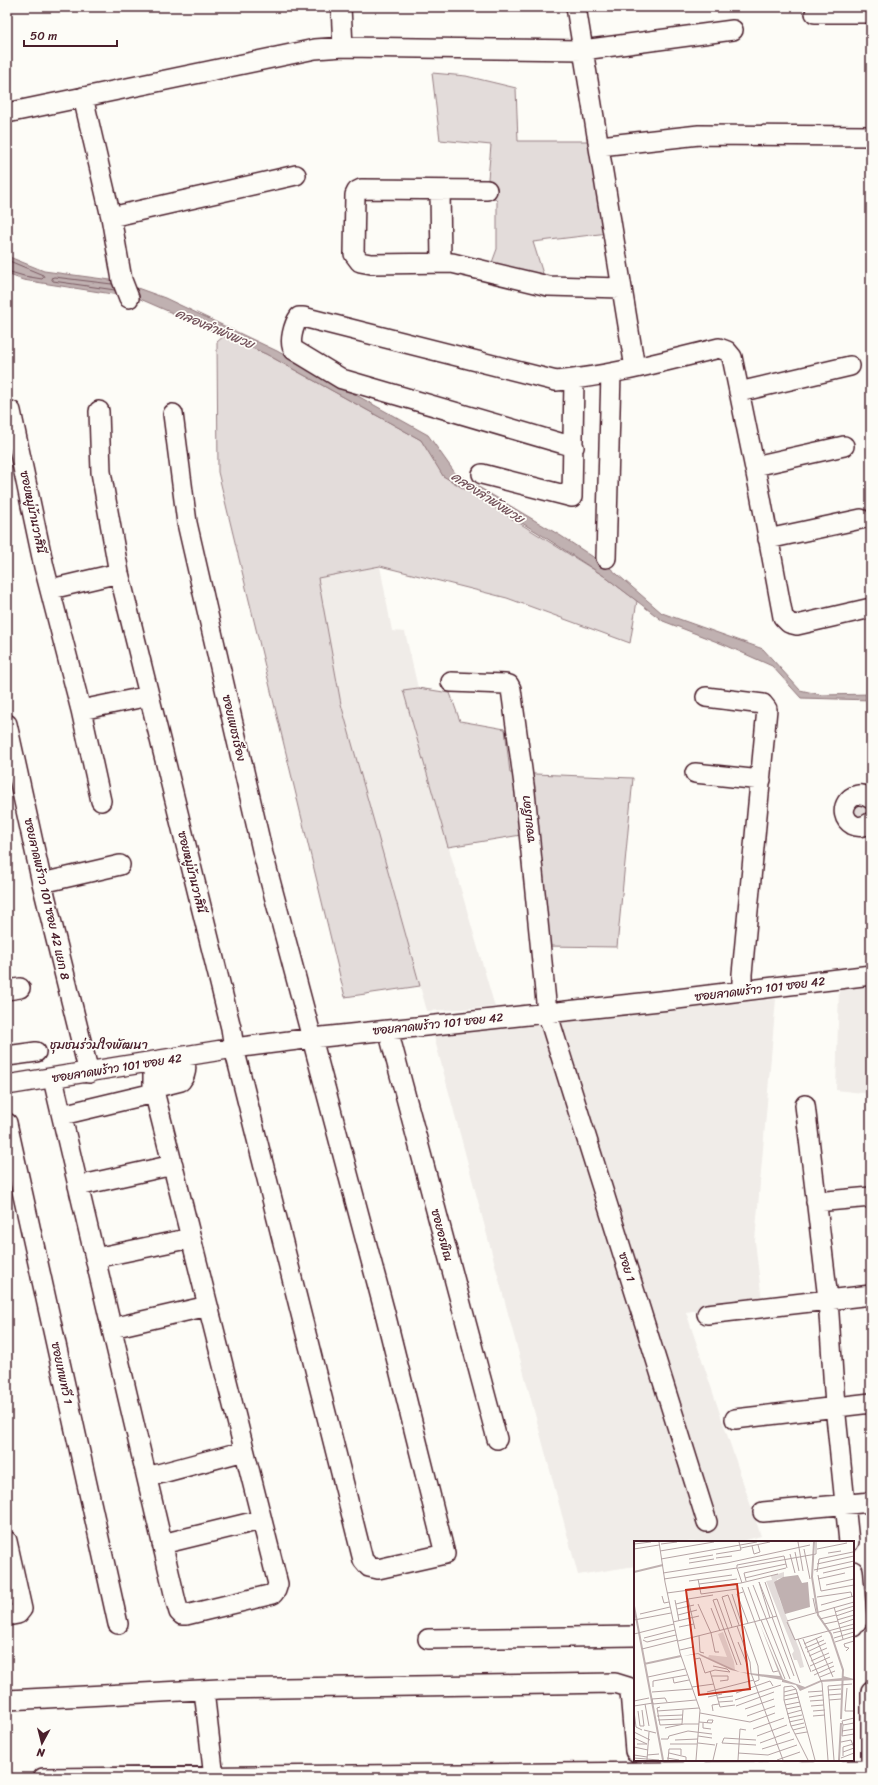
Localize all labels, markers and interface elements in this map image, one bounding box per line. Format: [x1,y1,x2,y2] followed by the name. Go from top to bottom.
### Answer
[24,22,117,48] scale bar
[30,25,57,47] text: 50 m
[172,302,260,356] water label: คลองลำพังพวย
[447,465,531,531] water label: คลองลำพังพวย
[14,469,53,557] street label: ซอยหมู่บ้านวาสินี
[216,693,252,764] street label: ซอยเพชรเรือง
[515,794,541,844] street label: ซอยปรีดา
[18,816,76,982] street label: ซอยลาดพร้าว 101 ซอย 42 แยก 8
[171,829,213,917] street label: ซอยหมู่บ้านวาสินี
[694,970,827,1008] street label: ซอยลาดพร้าว 101 ซอย 42
[372,1006,504,1042] street label: ซอยลาดพร้าว 101 ซอย 42
[50,1033,148,1056] district label: ชุมชนร่วมใจพัฒนา
[50,1047,184,1089] street label: ซอยลาดพร้าว 101 ซอย 42
[424,1206,460,1264] street label: ซอยอรพิณ
[612,1249,642,1285] street label: ซอย 1
[45,1340,79,1406] street label: ซอยเทพทวี 1
[634,1541,854,1761] inset map
[22,1723,62,1763] north arrow
[36,1742,47,1762] text: N

